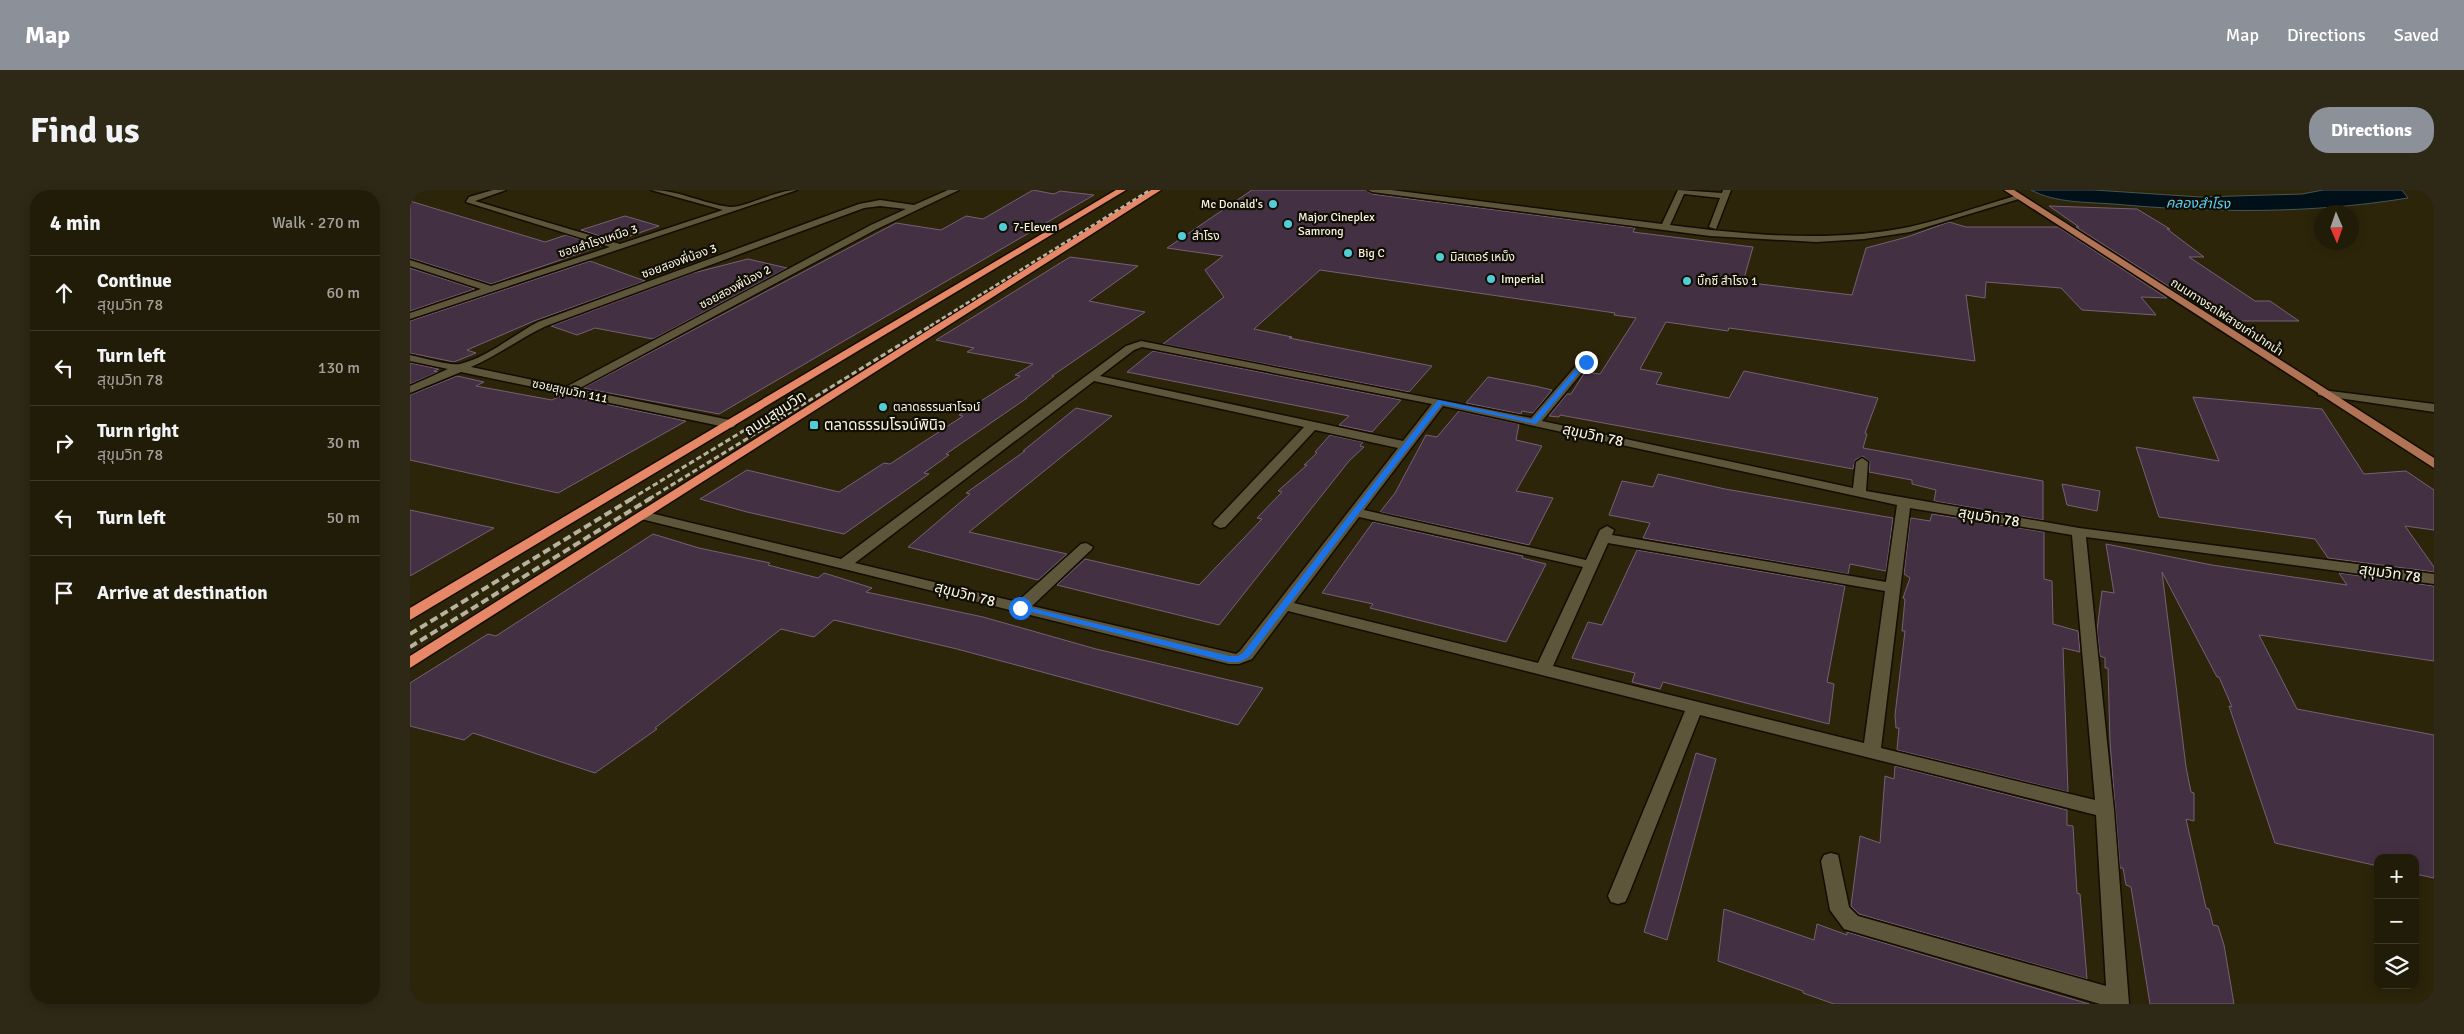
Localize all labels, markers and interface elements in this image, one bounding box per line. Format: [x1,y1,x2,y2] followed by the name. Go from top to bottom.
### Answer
[25,20,70,50] text: Map
[2226,24,2259,46] text: Map
[2287,24,2366,46] text: Directions
[2394,24,2439,46] text: Saved
[2309,107,2434,153] button: Directions
[30,109,140,152] text: Find us
[2166,194,2232,213] water label: คลองสำโรง
[1201,197,1263,212] place label: Mc Donald's
[1267,198,1279,210] marker: Mc Donald's
[2314,205,2359,250] north arrow
[50,210,101,236] text: 4 min
[1298,210,1375,239] place label: Major Cineplex Samrong
[272,213,360,233] text: Walk · 270 m
[1282,218,1294,230] marker: Major Cineplex Samrong
[1013,220,1058,235] place label: 7-Eleven
[997,221,1009,233] marker: 7-Eleven
[557,222,640,261] street label: ซอยสำโรงเหนือ 3
[1192,229,1220,244] place label: สำโรง
[1176,230,1188,242] marker: สำโรง
[639,239,719,282] street label: ซอยสองพี่น้อง 3
[1358,246,1385,261] place label: Big C
[1342,247,1354,259] marker: Big C
[1450,250,1515,265] place label: มิสเตอร์ เหม็ง
[1434,251,1446,263] marker: มิสเตอร์ เหม็ง
[696,260,774,313] street label: ซอยสองพี่น้อง 2
[97,269,172,293] text: Continue
[1501,272,1544,287] place label: Imperial
[1485,273,1497,285] marker: Imperial
[1697,273,1758,289] place label: บิ๊กซี สำโรง 1
[2168,274,2287,359] street label: ถนนทางรถไฟสายเก่าปากน้ำ
[1681,275,1693,287] marker: บิ๊กซี สำโรง 1
[50,279,78,307] icon: ahead
[326,283,360,303] text: 60 m
[97,295,163,315] text: สุขุมวิท 78
[97,344,166,368] text: Turn left
[1575,351,1598,374] route end
[50,354,78,382] icon: left
[318,358,360,378] text: 130 m
[97,370,163,390] text: สุขุมวิท 78
[531,376,609,407] street label: ซอยสุขุมวิท 111
[741,386,809,440] street label: ถนนสุขุมวิท
[893,400,980,415] place label: ตลาดธรรมสาโรจน์
[877,401,889,413] marker: ตลาดธรรมสาโรจน์
[824,416,946,434] place label: ตลาดธรรมโรจน์พินิจ
[97,419,179,443] text: Turn right
[808,419,820,431] marker: ตลาดธรรมโรจน์พินิจ
[1561,420,1625,450] street label: สุขุมวิท 78
[50,429,78,457] icon: right
[326,433,360,453] text: 30 m
[97,445,163,465] text: สุขุมวิท 78
[1957,503,2021,531] street label: สุขุมวิท 78
[50,504,78,532] icon: left
[97,506,166,530] text: Turn left
[326,508,360,528] text: 50 m
[2358,560,2422,586] street label: สุขุมวิท 78
[933,578,997,610] street label: สุขุมวิท 78
[50,579,78,607] icon: arrive
[97,581,268,605] text: Arrive at destination
[1009,597,1032,620] route start
[2374,854,2419,989] map controls
[2374,854,2419,899] button: +
[2374,899,2419,944] button: −
[2374,944,2419,989] button: layers

